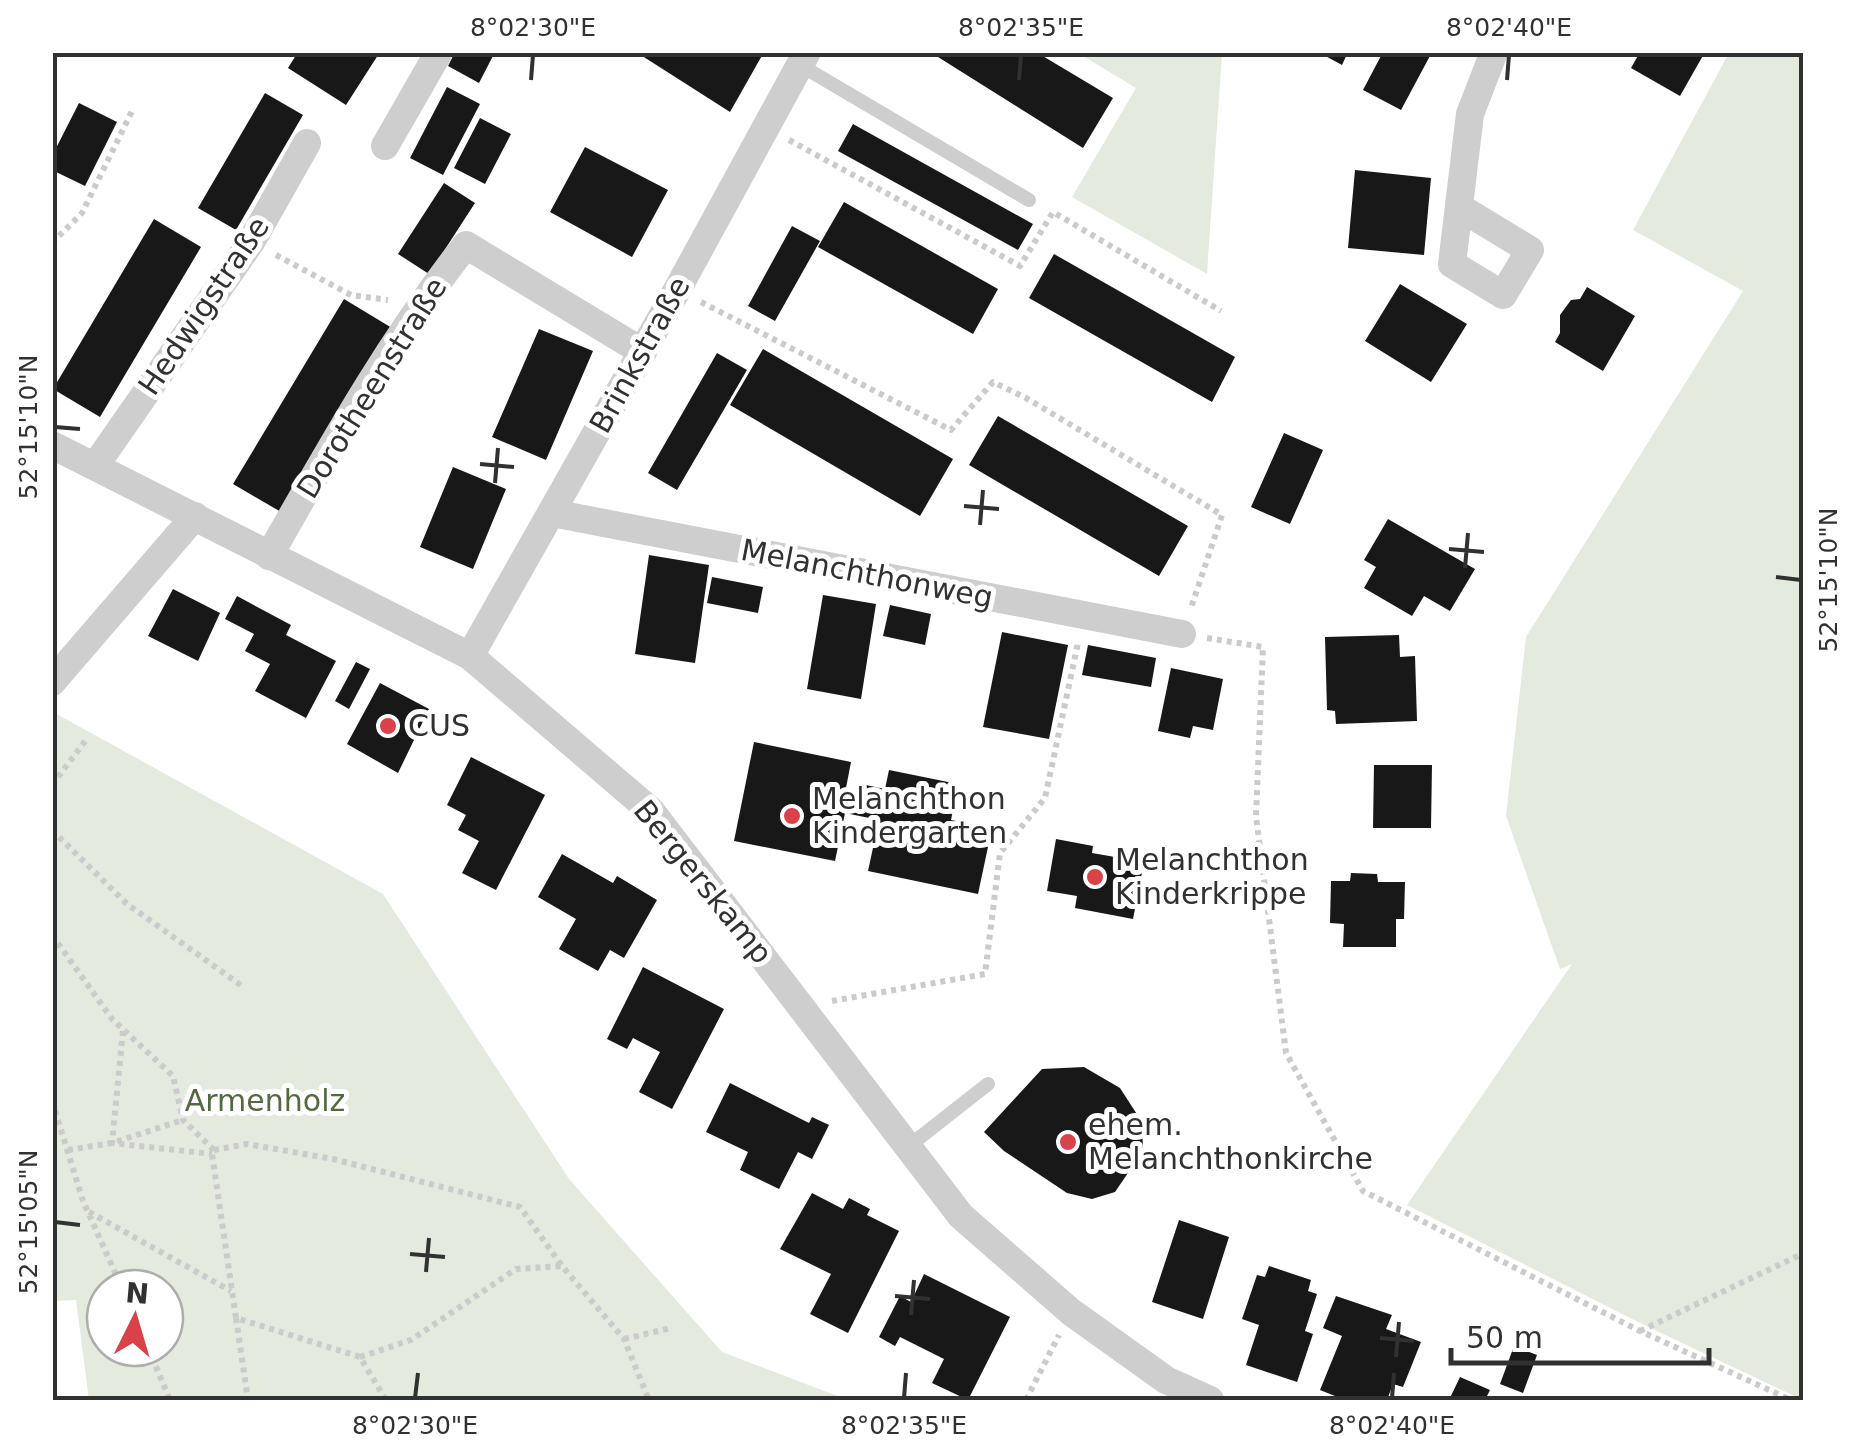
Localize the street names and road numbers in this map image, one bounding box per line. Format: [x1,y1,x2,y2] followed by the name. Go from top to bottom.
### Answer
[131,210,276,401] street label: Hedwigstraße
[290,271,454,505] street label: Dorotheenstraße
[582,271,697,439] street label: Brinkstraße
[738,532,996,615] street label: Melanchthonweg
[627,793,780,970] street label: Bergerskamp

